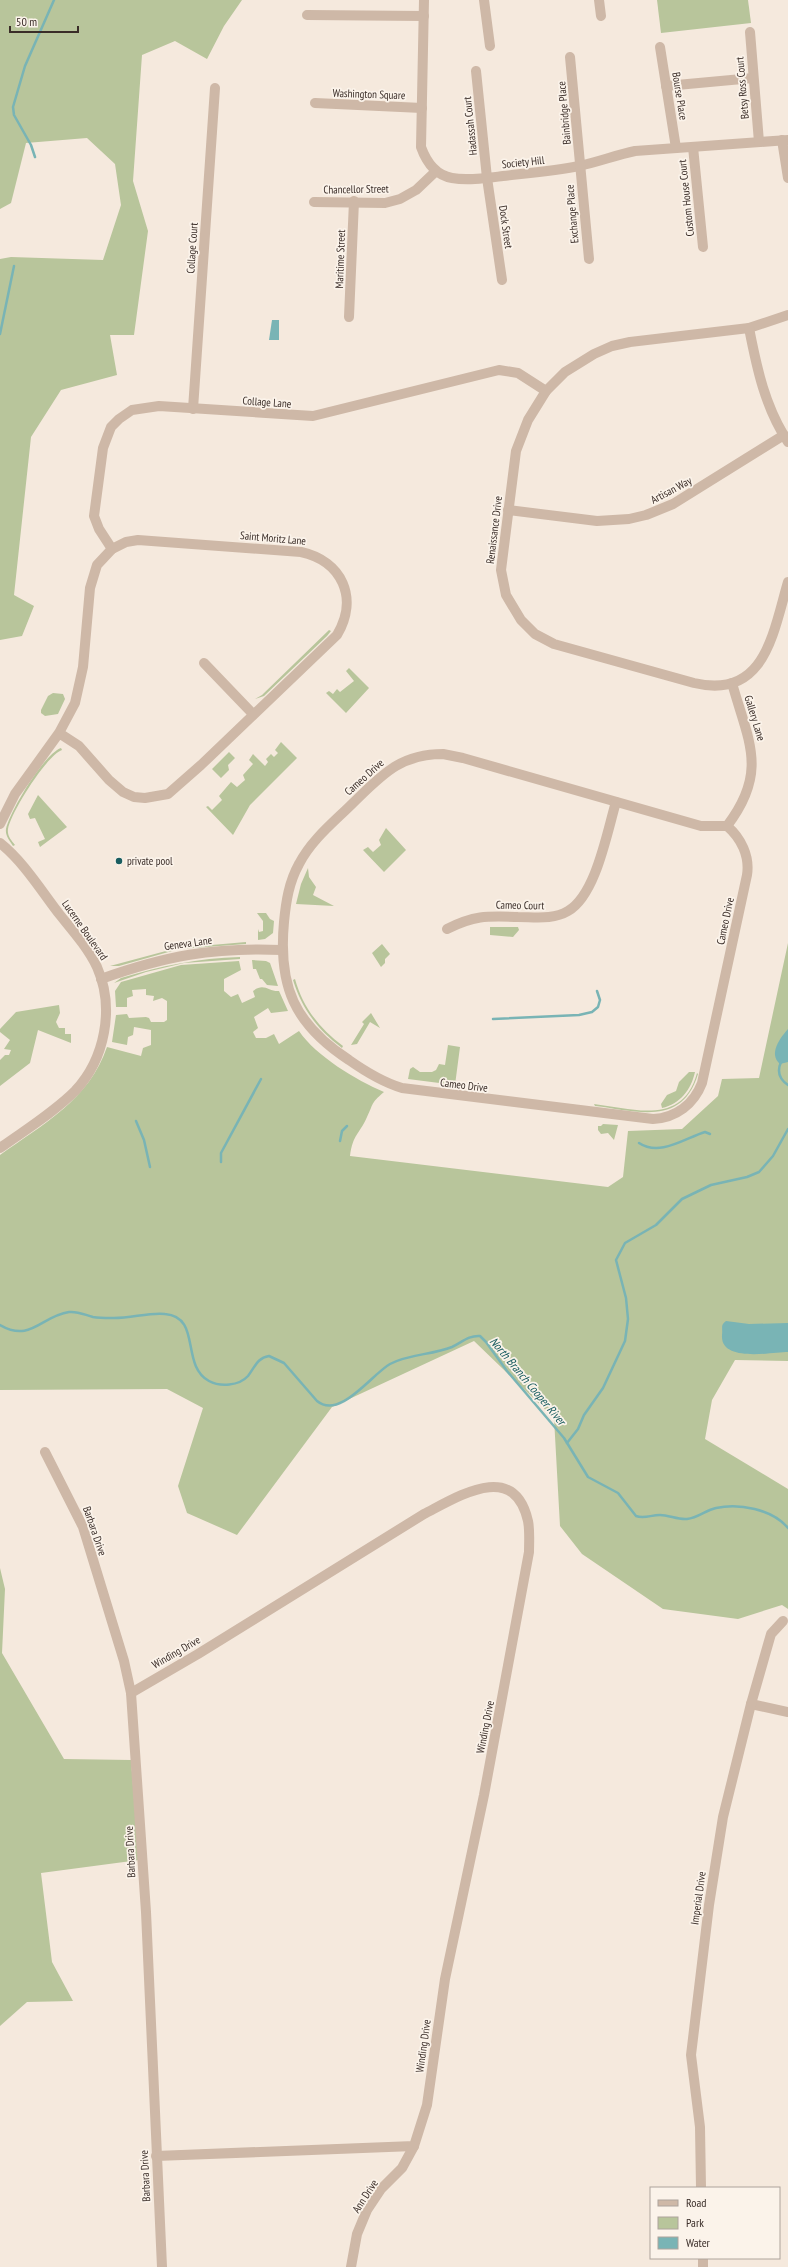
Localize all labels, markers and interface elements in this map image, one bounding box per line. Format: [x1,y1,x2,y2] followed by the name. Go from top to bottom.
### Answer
[10,8,78,34] scale bar
[16,14,37,29] text: 50 m
[732,56,752,120] street label: Betsy Ross Court
[669,71,691,121] street label: Bourse Place
[554,80,574,145] street label: Bainbridge Place
[332,86,406,102] street label: Washington Square
[460,96,480,156] street label: Hadassah Court
[501,153,545,171] street label: Society Hill
[675,159,697,237] street label: Custom House Court
[323,181,389,197] street label: Chancellor Street
[562,184,582,244] street label: Exchange Place
[496,204,516,250] street label: Dock Street
[183,222,201,274] street label: Collage Court
[332,229,348,289] street label: Maritime Street
[242,393,292,411] street label: Collage Lane
[648,473,695,507] street label: Artisan Way
[483,495,505,565] street label: Renaissance Drive
[239,528,307,548] street label: Saint Moritz Lane
[741,694,769,743] street label: Gallery Lane
[341,755,387,798] street label: Cameo Drive
[127,854,173,868] place label: private pool
[114,856,124,866] marker: private pool
[713,896,737,946] street label: Cameo Drive
[59,897,111,963] street label: Lucerne Boulevard
[496,898,544,912] street label: Cameo Court
[163,933,213,953] street label: Geneva Lane
[439,1075,489,1095] street label: Cameo Drive
[487,1334,570,1429] water label: North Branch Cooper River
[80,1504,110,1558] street label: Barbara Drive
[149,1632,203,1671] street label: Winding Drive
[473,1699,497,1755] street label: Winding Drive
[122,1825,138,1878] street label: Barbara Drive
[687,1870,709,1926] street label: Imperial Drive
[412,2018,434,2074] street label: Winding Drive
[137,2149,153,2202] street label: Barbara Drive
[349,2176,381,2215] street label: Ann Drive
[650,2187,780,2259] legend
[686,2195,706,2210] text: Road
[686,2215,704,2230] text: Park
[686,2235,711,2250] text: Water

